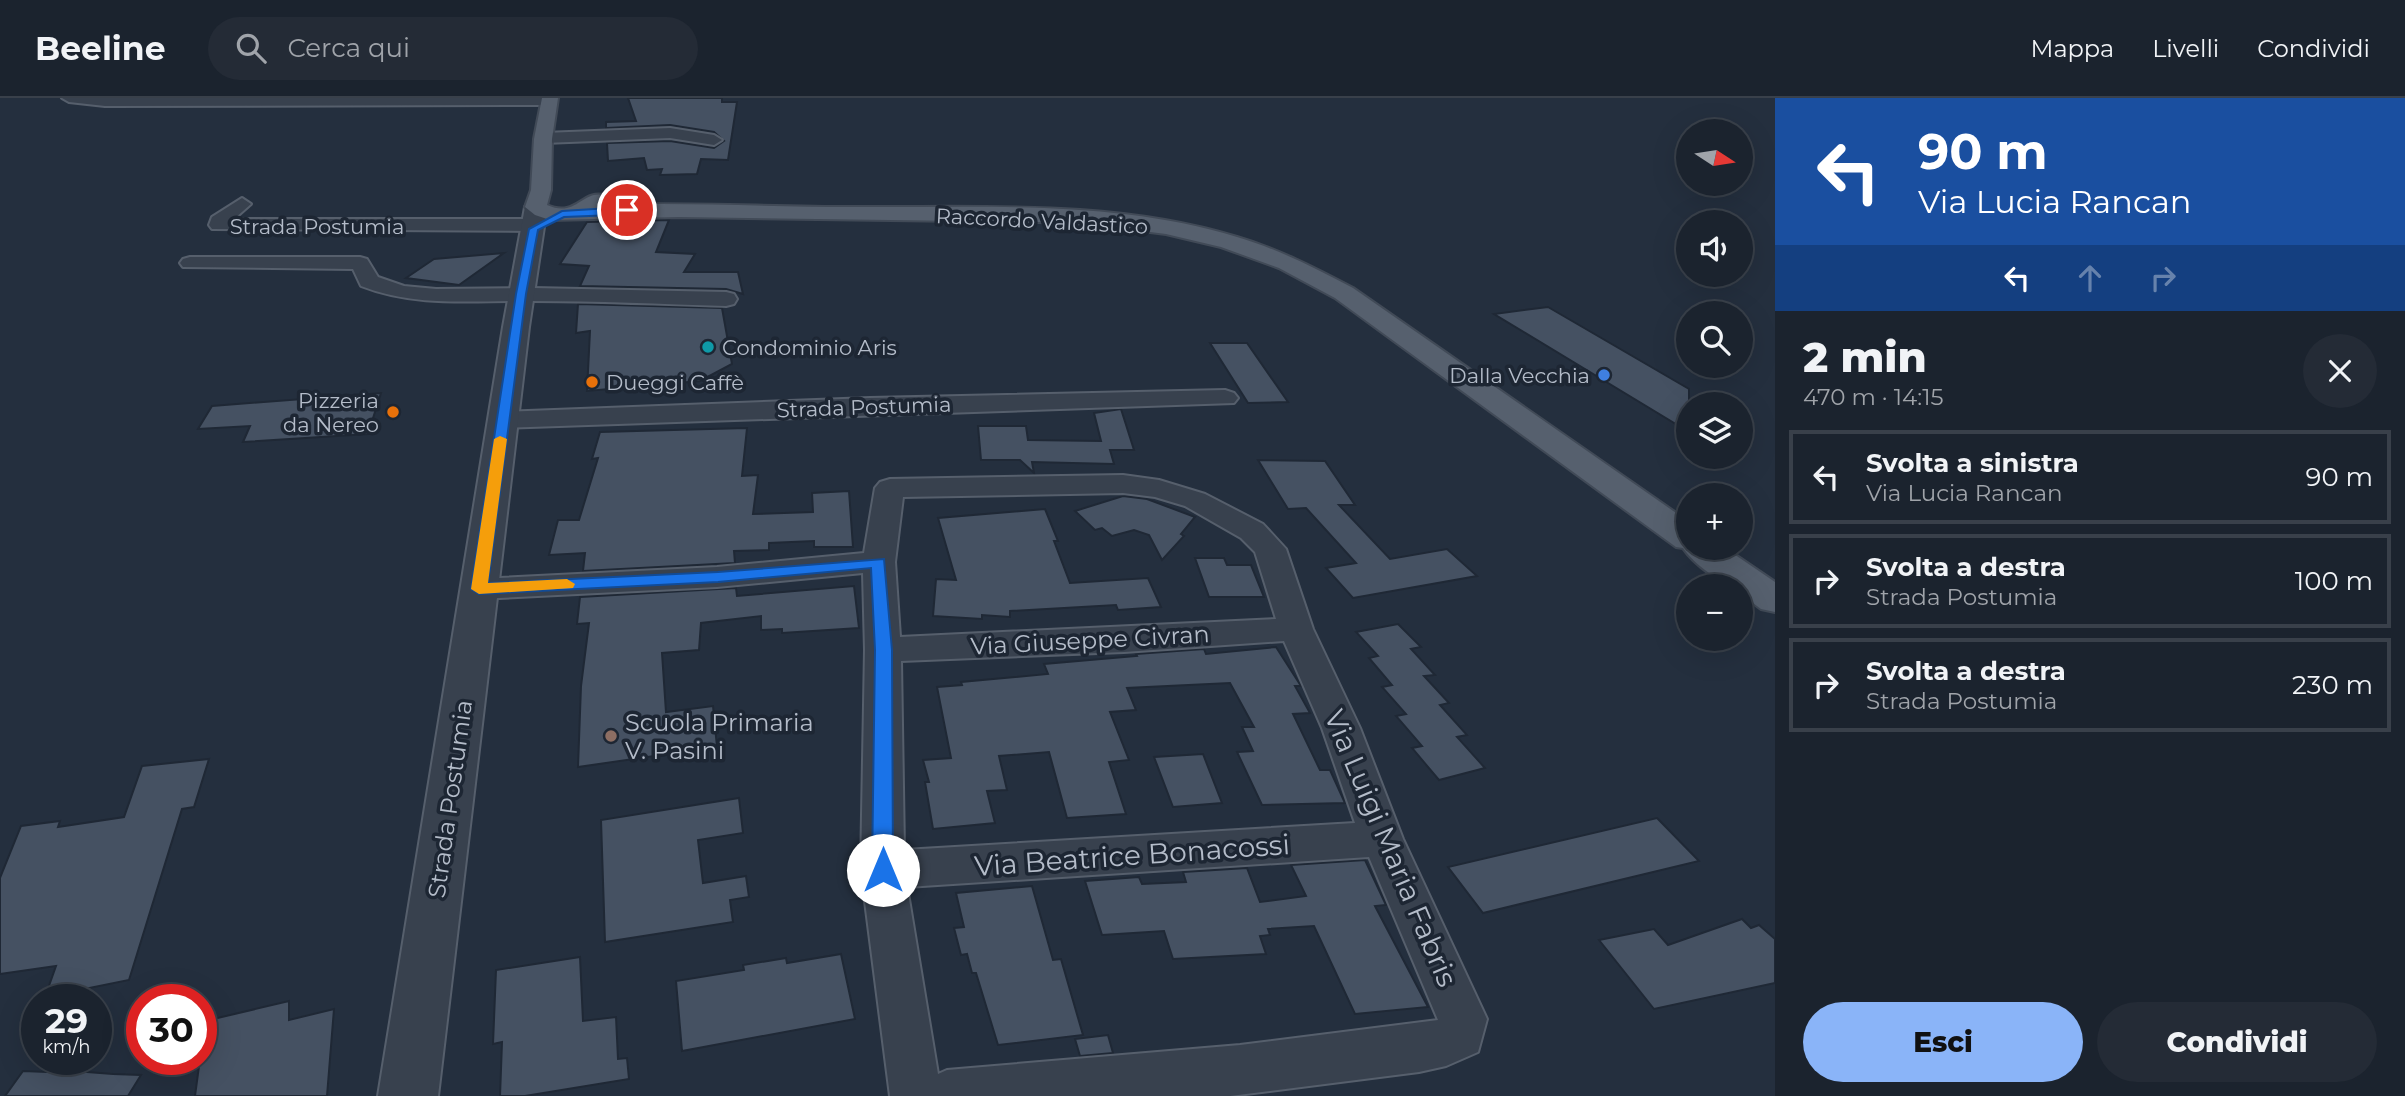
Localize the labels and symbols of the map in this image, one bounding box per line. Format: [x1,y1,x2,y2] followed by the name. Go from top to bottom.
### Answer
[1676,119,1754,196] north arrow
[597,180,657,240] pin
[935,203,1149,239] street label: Raccordo Valdastico
[230,214,404,239] street label: Strada Postumia
[722,335,897,360] place label: Condominio Aris
[700,339,716,355] marker: Condominio Aris
[1449,363,1590,388] place label: Dalla Vecchia
[1596,367,1612,383] marker: Dalla Vecchia
[606,370,744,395] place label: Dueggi Caffè
[584,374,600,390] marker: Dueggi Caffè
[283,388,379,437] place label: Pizzeria da Nereo
[776,391,952,423] street label: Strada Postumia
[385,404,401,420] marker: Pizzeria da Nereo
[970,619,1210,661] street label: Via Giuseppe Civran
[422,698,478,900] street label: Strada Postumia
[1317,704,1465,992] street label: Via Luigi Maria Fabris
[625,708,814,765] place label: Scuola Primaria V. Pasini
[603,728,619,744] marker: Scuola Primaria V. Pasini
[973,827,1291,883] street label: Via Beatrice Bonacossi
[846,833,920,907] position arrow
[126,984,217,1075] speed limit sign: 30

